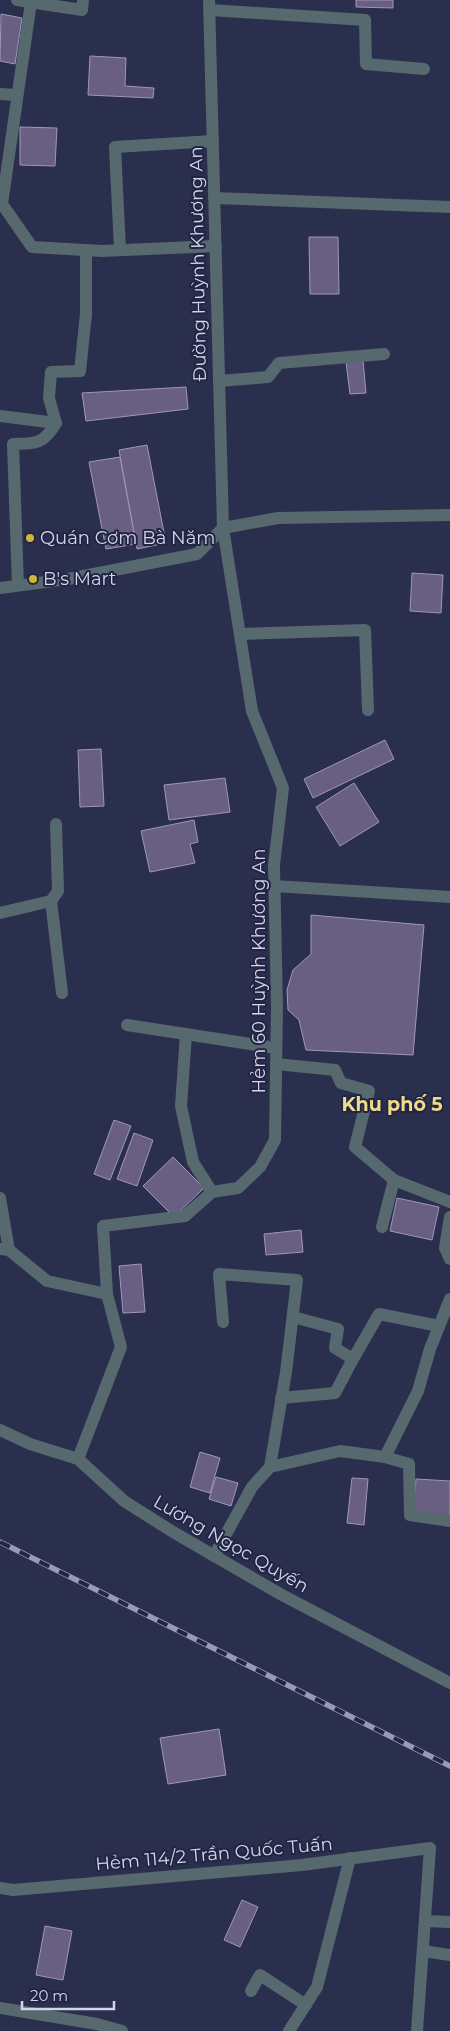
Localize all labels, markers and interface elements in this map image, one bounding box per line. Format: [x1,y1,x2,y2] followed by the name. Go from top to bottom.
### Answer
[185,146,211,382] street label: Đường Huỳnh Khương An
[40,527,215,549] place label: Quán Cơm Bà Năm
[24,532,36,544] marker: Quán Cơm Bà Năm
[43,568,116,590] place label: B's Mart
[27,573,39,585] marker: B's Mart
[248,849,270,1093] street label: Hẻm 60 Huỳnh Khương An
[341,1093,443,1116] district label: Khu phố 5
[149,1491,313,1597] street label: Lương Ngọc Quyến
[94,1833,334,1875] street label: Hẻm 114/2 Trần Quốc Tuấn
[22,1978,115,2010] scale bar
[30,1986,68,2005] text: 20 m

